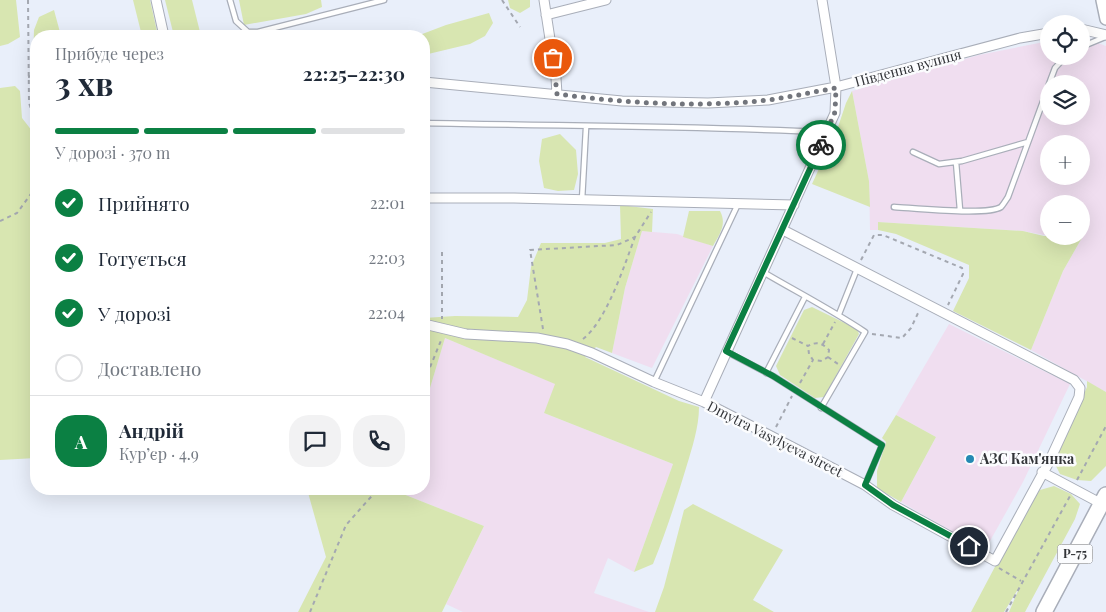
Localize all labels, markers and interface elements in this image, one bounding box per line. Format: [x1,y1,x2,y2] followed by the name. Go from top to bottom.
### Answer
[1040,15,1090,245] map controls
[1040,15,1090,65] button: locate
[532,37,574,79] pin
[55,43,164,64] text: Прибуде через
[539,44,567,72] icon: bag
[852,44,964,91] street label: Південна вулиця
[303,60,405,86] text: 22:25–22:30
[55,61,113,104] text: 3 хв
[1040,75,1090,125] button: layers
[796,120,846,170] courier
[807,131,835,159] icon: bike
[1040,135,1090,185] button: +
[55,142,170,163] text: У дорозі · 370 m
[55,189,83,217] icon: check
[98,190,190,216] text: Прийнято
[370,192,405,213] text: 22:01
[1040,195,1090,245] button: −
[55,244,83,272] icon: check
[98,245,187,271] text: Готується
[369,247,405,268] text: 22:03
[55,299,83,327] icon: check
[98,300,171,326] text: У дорозі
[368,302,405,323] text: 22:04
[98,355,202,381] text: Доставлено
[704,396,847,481] street label: Dmytra Vasylyeva street
[289,415,341,467] button: chat
[353,415,405,467] button: phone
[119,417,184,443] text: Андрій
[75,428,87,454] text: А
[119,443,199,464] text: Кур’єр · 4.9
[979,449,1075,468] place label: АЗС Кам'янка
[964,453,976,465] marker: АЗС Кам'янка
[948,525,990,567] pin
[955,532,983,560] icon: home
[1058,544,1092,564] road number: Р-75

